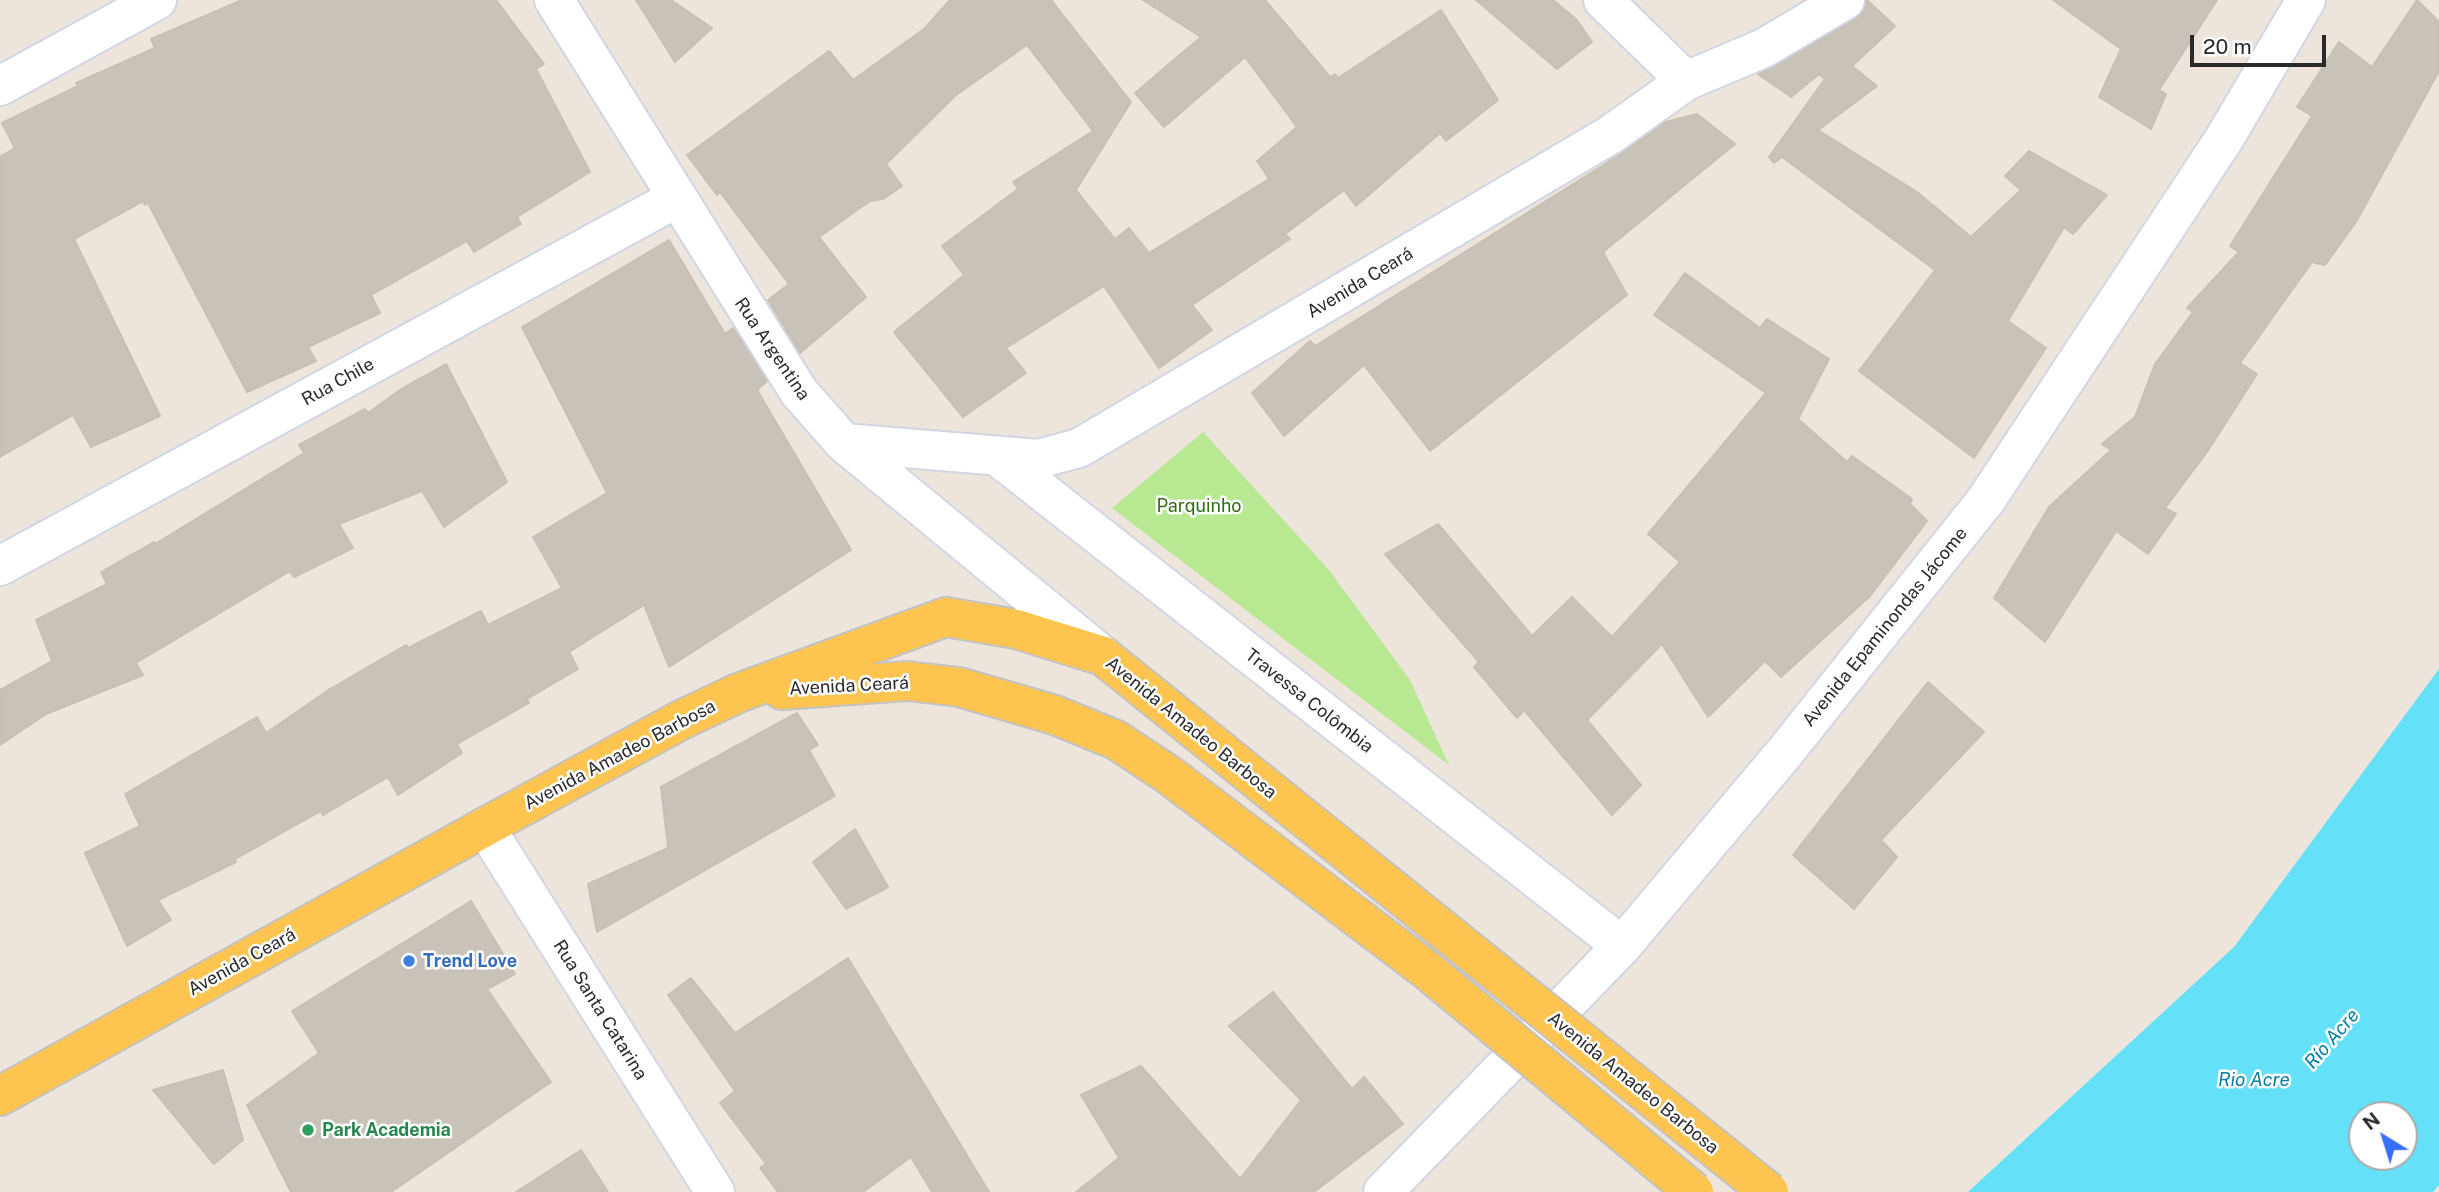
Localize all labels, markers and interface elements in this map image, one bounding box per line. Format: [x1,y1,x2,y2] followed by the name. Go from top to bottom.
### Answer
[2194,21,2330,65] scale bar
[2203,34,2252,59] text: 20 m
[1303,243,1417,323] street label: Avenida Ceará
[730,294,814,404] street label: Rua Argentina
[298,353,378,411] street label: Rua Chile
[1157,495,1241,517] park label: Parquinho
[1798,523,1972,731] street label: Avenida Epaminondas Jácome
[1241,644,1377,758] street label: Travessa Colômbia
[1101,652,1281,804] street label: Avenida Amadeo Barbosa
[789,672,909,700] street label: Avenida Ceará
[521,695,719,815] street label: Avenida Amadeo Barbosa
[184,924,300,1000] street label: Avenida Ceará
[548,936,652,1084] street label: Rua Santa Catarina
[423,950,517,972] place label: Trend Love
[401,953,417,969] marker: Trend Love
[2300,1004,2364,1074] water label: Río Acre
[1543,1007,1723,1159] street label: Avenida Amadeo Barbosa
[2218,1069,2290,1091] water label: Rio Acre
[2348,1101,2418,1171] north arrow
[2359,1108,2384,1134] text: N
[322,1119,451,1141] place label: Park Academia
[300,1122,316,1138] marker: Park Academia

